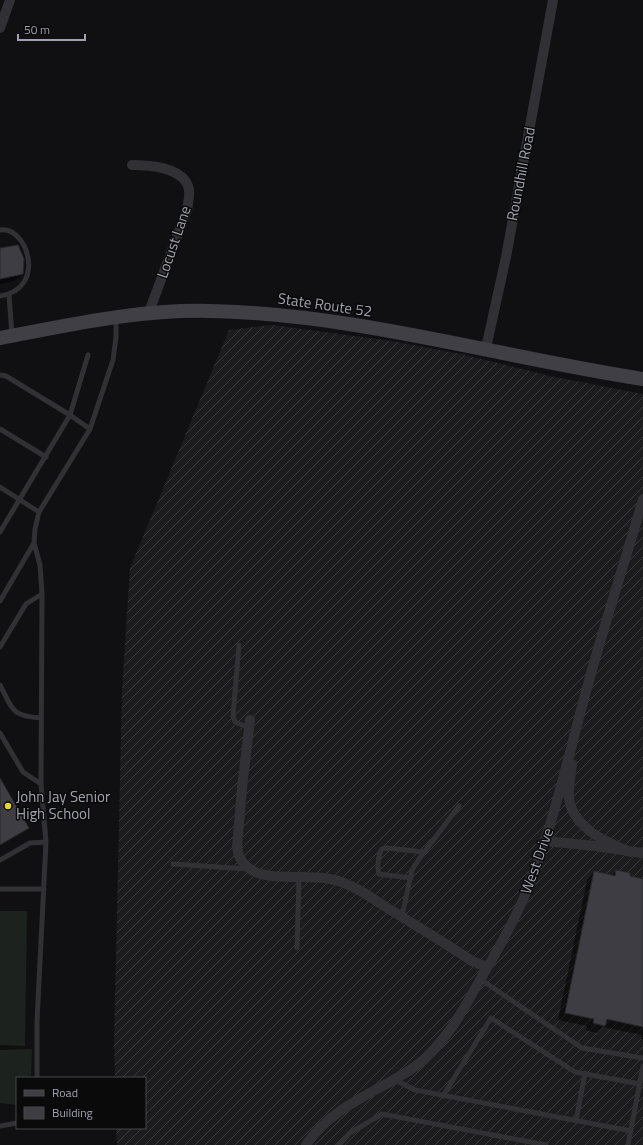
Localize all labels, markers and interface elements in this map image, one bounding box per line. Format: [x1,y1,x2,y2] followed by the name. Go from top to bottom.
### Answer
[18,16,85,42] scale bar
[24,20,50,39] text: 50 m
[500,125,541,223] street label: Roundhill Road
[150,202,197,281] street label: Locust Lane
[277,287,374,322] street label: State Route 52
[16,785,110,825] place label: John Jay Senior High School
[3,801,13,811] marker: John Jay Senior High School
[514,825,559,897] street label: West Drive
[16,1077,146,1129] legend
[52,1083,78,1102] text: Road
[52,1103,93,1122] text: Building

